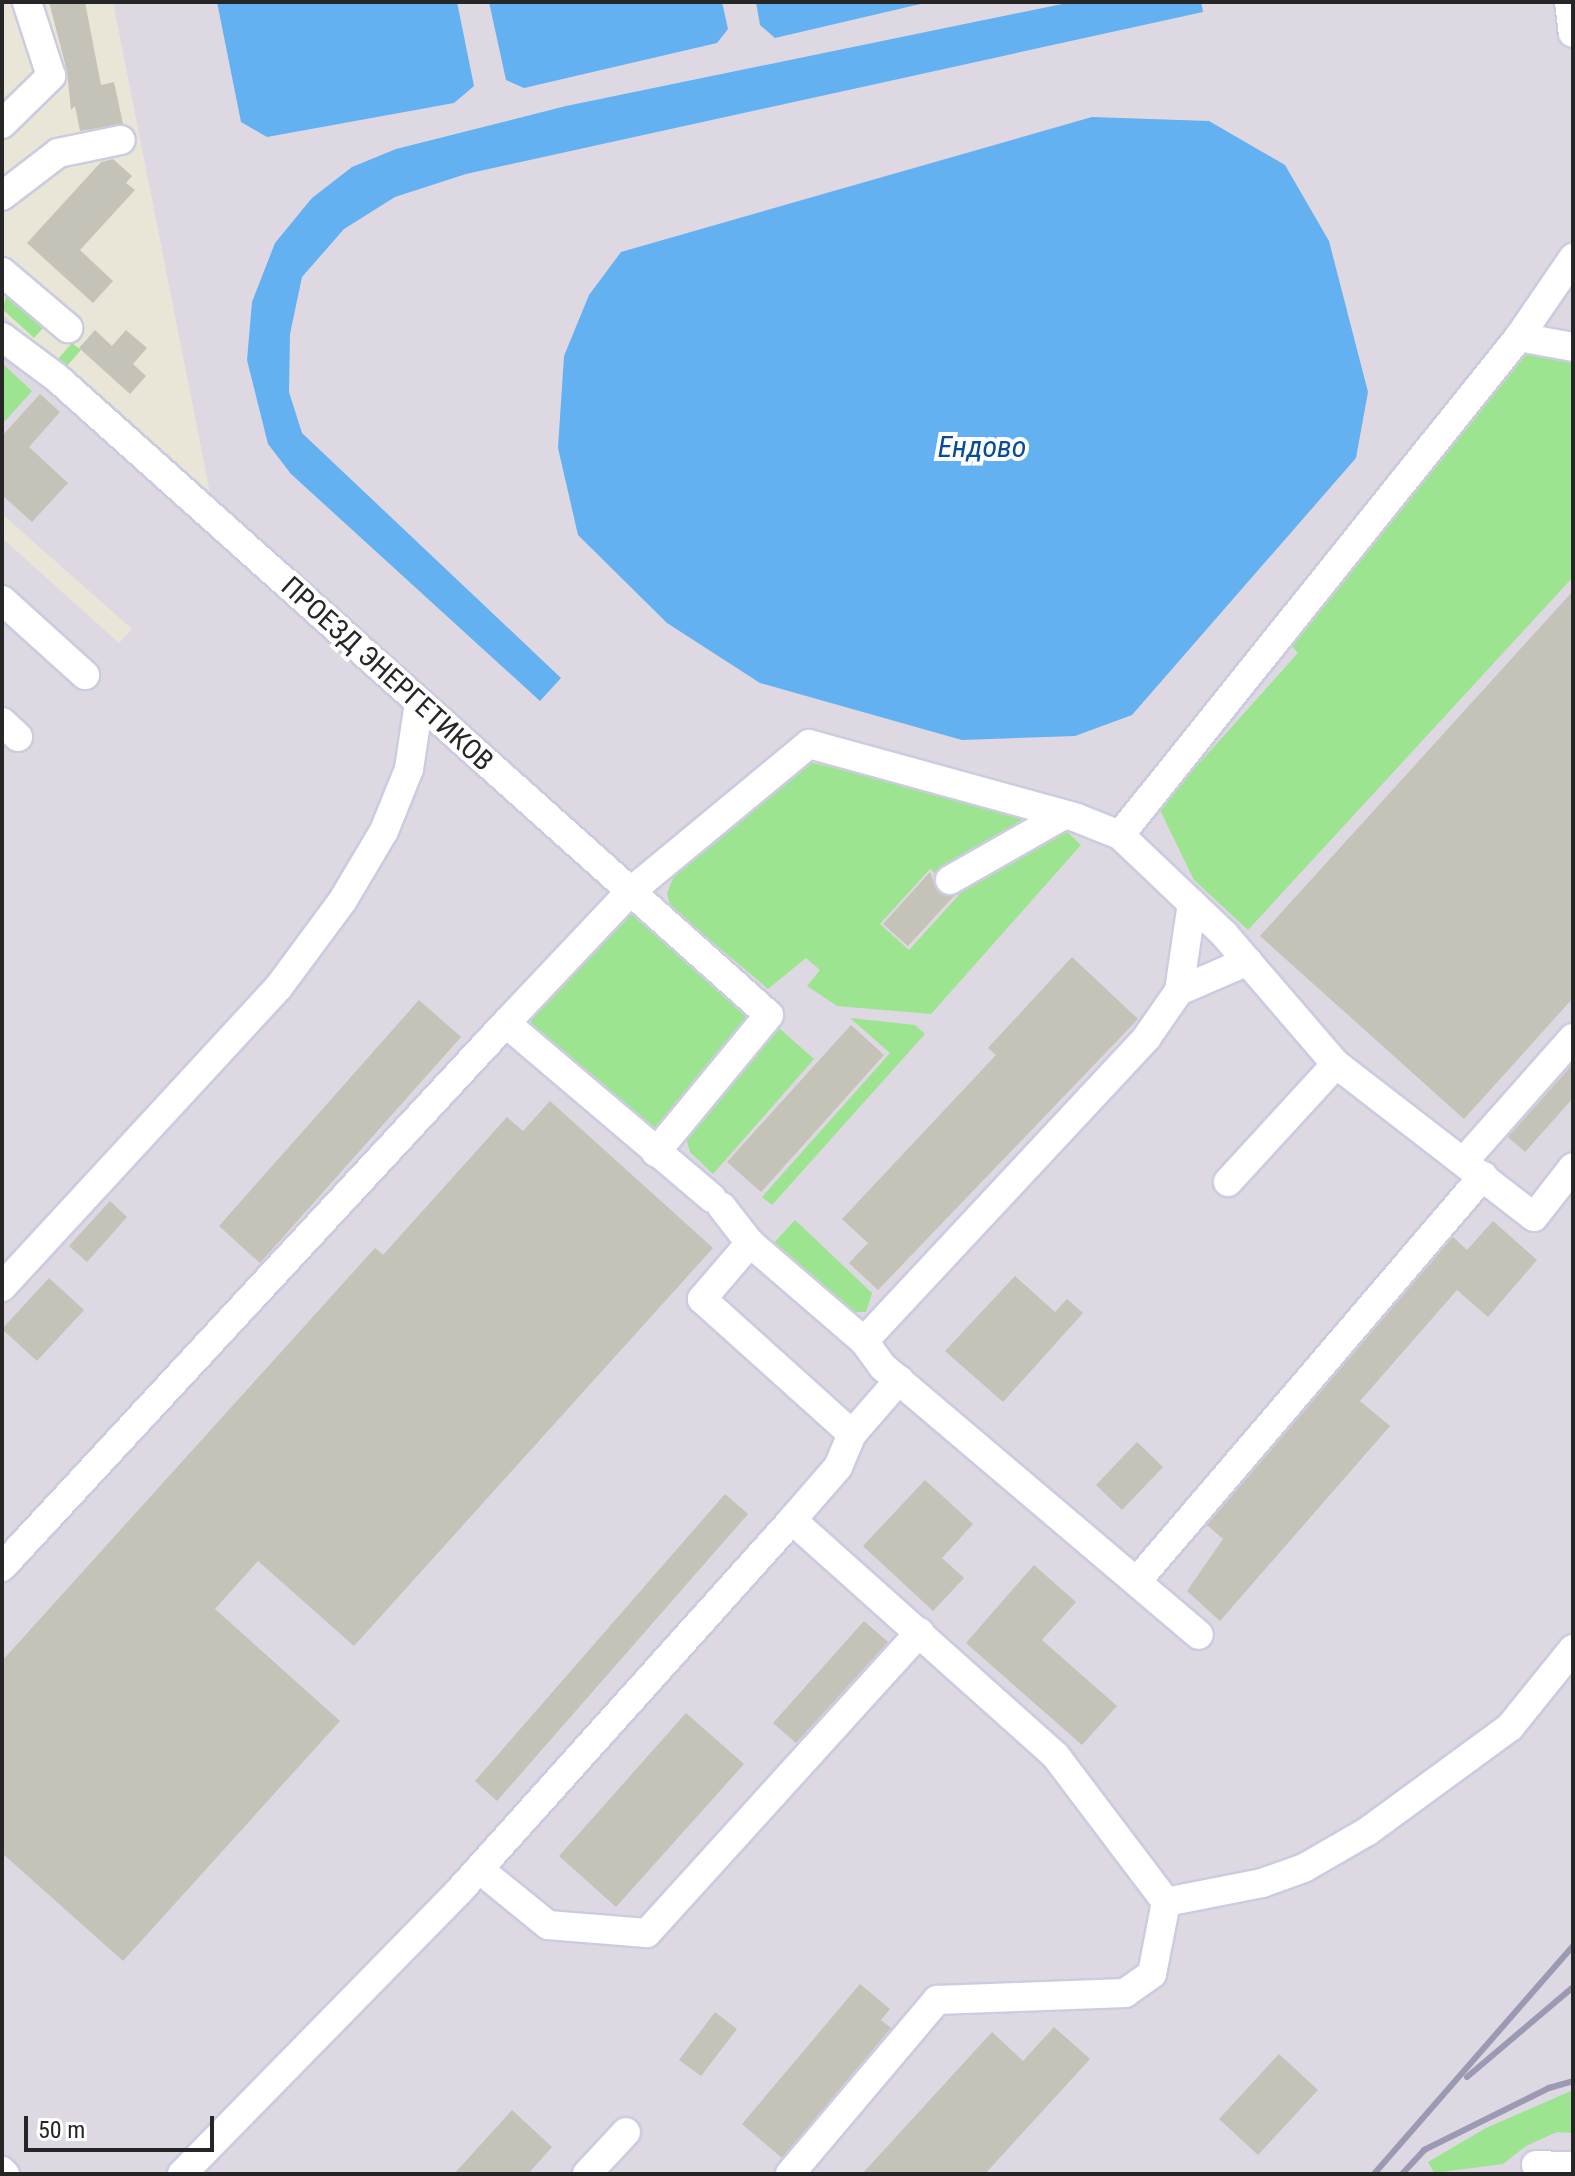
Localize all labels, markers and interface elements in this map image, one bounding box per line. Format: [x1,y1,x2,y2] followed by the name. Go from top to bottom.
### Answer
[938,429,1026,465] water label: Ендово
[274,570,500,778] street label: ПРОЕЗД ЭНЕРГЕТИКОВ
[28,2100,218,2150] scale bar
[38,2116,85,2144] text: 50 m

